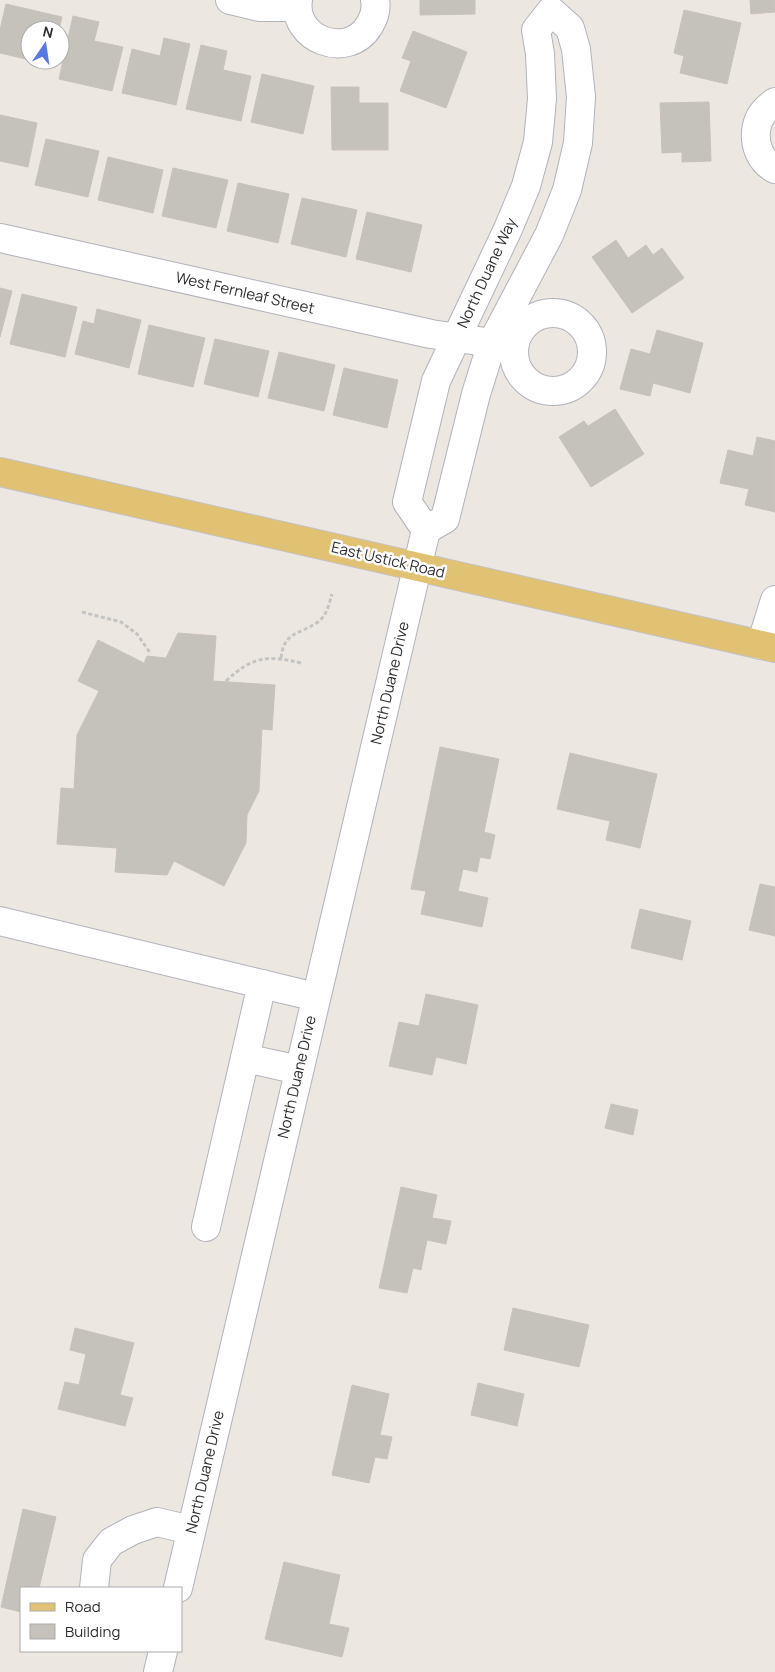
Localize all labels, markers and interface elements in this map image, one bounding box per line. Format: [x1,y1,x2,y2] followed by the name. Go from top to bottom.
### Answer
[20,20,70,70] north arrow
[41,21,55,42] text: N
[452,214,521,331] street label: North Duane Way
[174,266,317,319] street label: West Fernleaf Street
[329,536,447,583] street label: East Ustick Road
[365,619,414,746] street label: North Duane Drive
[272,1013,321,1140] street label: North Duane Drive
[180,1408,229,1535] street label: North Duane Drive
[20,1587,182,1652] legend
[65,1596,101,1617] text: Road
[65,1621,120,1642] text: Building

